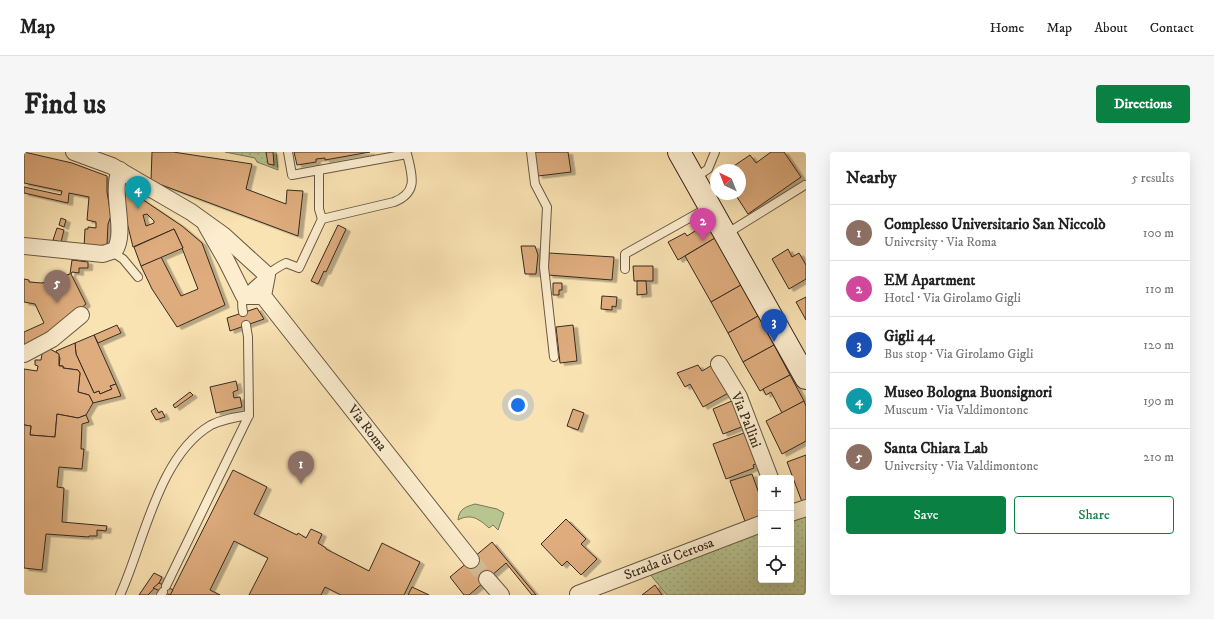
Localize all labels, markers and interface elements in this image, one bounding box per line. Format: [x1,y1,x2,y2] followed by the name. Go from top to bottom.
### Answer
[20,16,55,39] text: Map
[990,19,1024,37] text: Home
[1046,19,1072,37] text: Map
[1094,19,1128,37] text: About
[1150,19,1194,37] text: Contact
[1096,85,1190,123] button: Directions
[24,87,106,122] text: Find us
[710,164,746,200] north arrow
[846,167,896,189] text: Nearby
[1132,170,1174,186] text: 5 results
[125,176,151,209] pin: 4
[690,208,716,241] pin: 2
[884,215,1105,234] text: Complesso Universitario San Niccolò
[857,225,861,241] text: 1
[1143,225,1174,241] text: 100 m
[884,234,997,250] text: University · Via Roma
[44,270,70,303] pin: 5
[884,271,975,290] text: EM Apartment
[856,281,862,297] text: 2
[1145,281,1174,297] text: 110 m
[884,290,1021,306] text: Hotel · Via Girolamo Gigli
[761,309,787,342] pin: 3
[884,327,935,346] text: Gigli 44
[857,337,861,353] text: 3
[1143,337,1174,353] text: 120 m
[884,346,1033,362] text: Bus stop · Via Girolamo Gigli
[884,383,1052,402] text: Museo Bologna Buonsignori
[726,389,765,451] street label: Via Pallini
[855,393,863,409] text: 4
[1143,393,1174,409] text: 190 m
[508,395,528,415] your location
[343,400,391,455] street label: Via Roma
[884,402,1028,418] text: Museum · Via Valdimontone
[884,439,988,458] text: Santa Chiara Lab
[856,449,862,465] text: 5
[1143,449,1174,465] text: 210 m
[288,451,314,484] pin: 1
[884,458,1038,474] text: University · Via Valdimontone
[758,475,794,583] map controls
[758,475,794,511] button: +
[846,496,1006,534] button: Save
[1014,496,1174,534] button: Share
[758,511,794,547] button: −
[622,534,716,584] street label: Strada di Certosa
[758,547,794,583] button: locate

